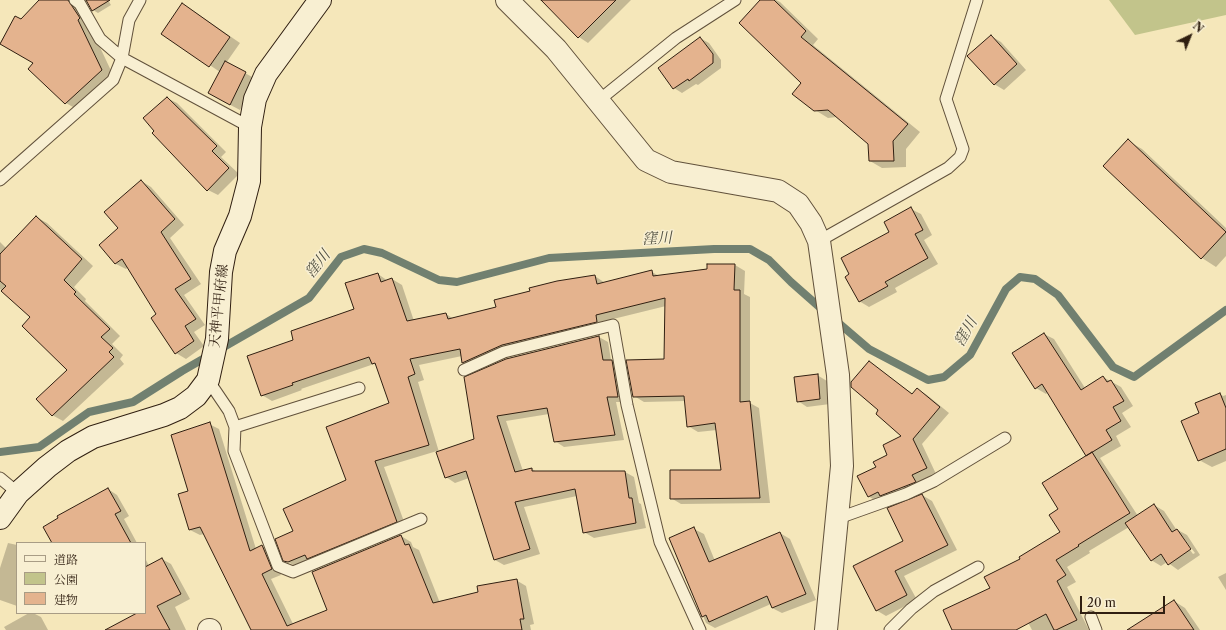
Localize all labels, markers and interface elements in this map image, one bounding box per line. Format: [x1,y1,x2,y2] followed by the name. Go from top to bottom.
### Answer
[1170,16,1210,56] north arrow
[1190,19,1206,36] text: N
[642,229,672,249] water label: 窪川
[302,247,334,281] water label: 窪川
[206,263,232,349] street label: 天神平甲府線
[951,315,981,349] water label: 窪川
[16,542,146,614] legend
[54,552,78,567] text: 道路
[54,572,78,587] text: 公園
[1082,588,1167,614] scale bar
[54,592,78,607] text: 建物
[1087,595,1116,610] text: 20 m

